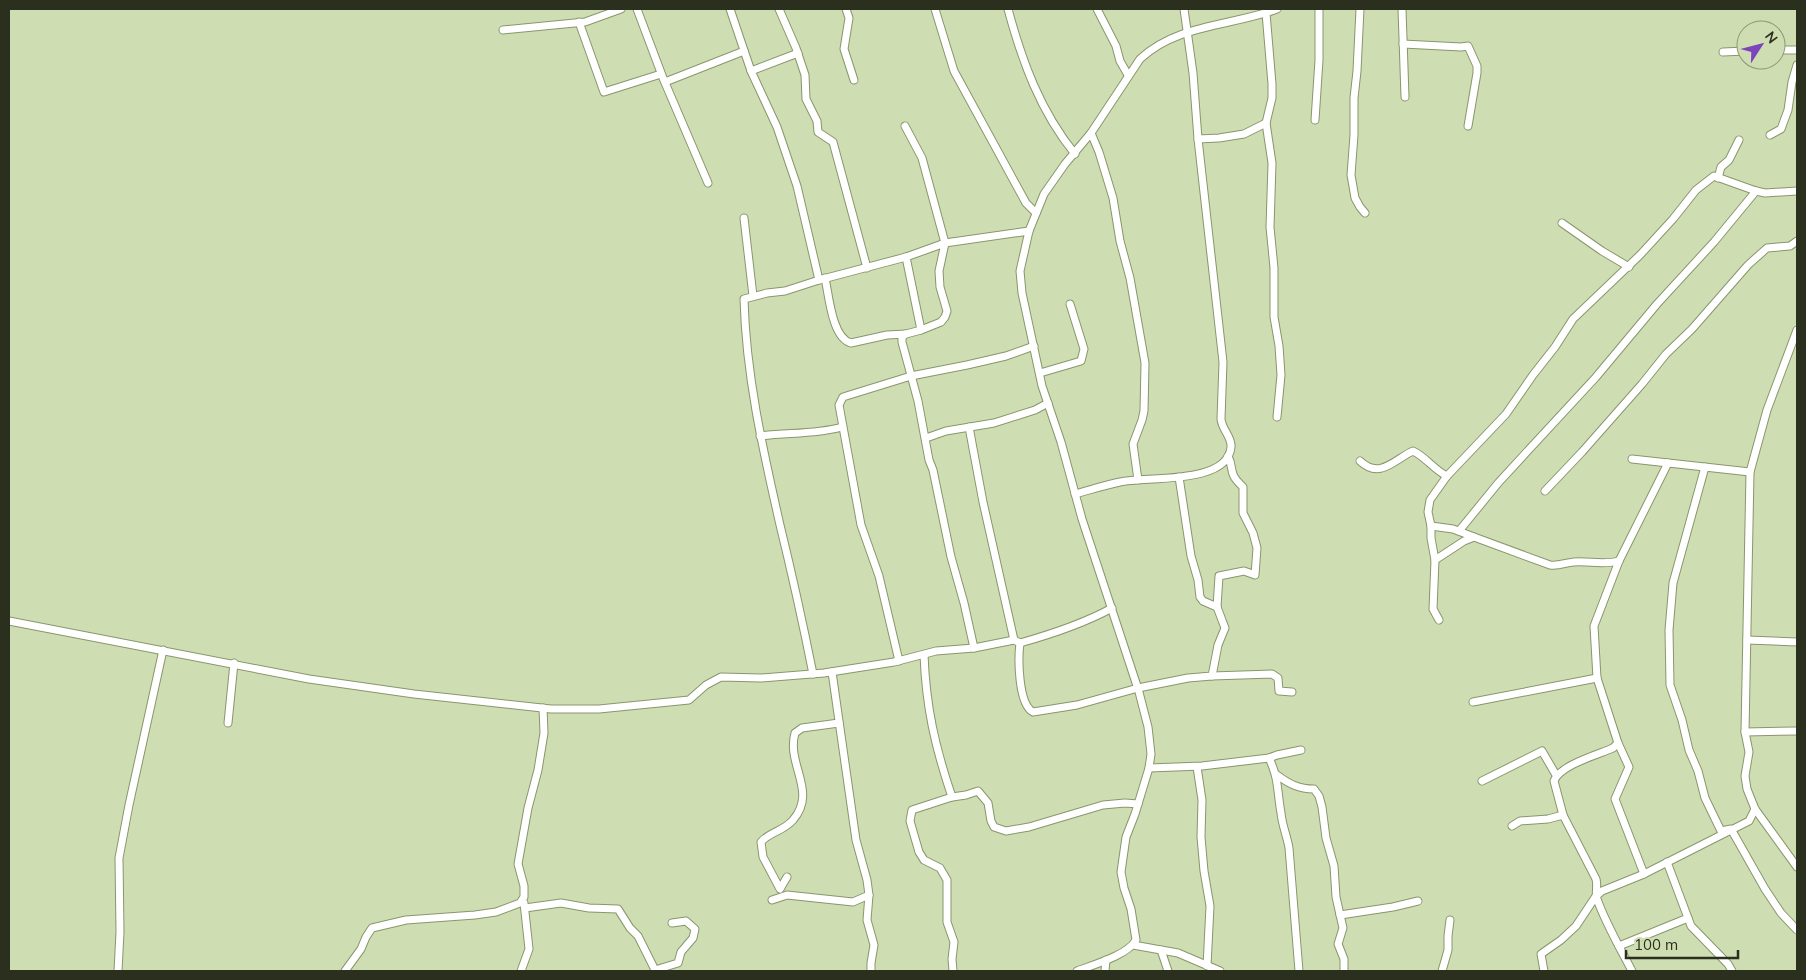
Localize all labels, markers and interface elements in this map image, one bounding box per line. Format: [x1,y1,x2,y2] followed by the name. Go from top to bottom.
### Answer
[1736,20,1786,70] north arrow
[1761,28,1782,47] text: N
[1626,928,1738,960] scale bar
[1634,935,1678,954] text: 100 m

